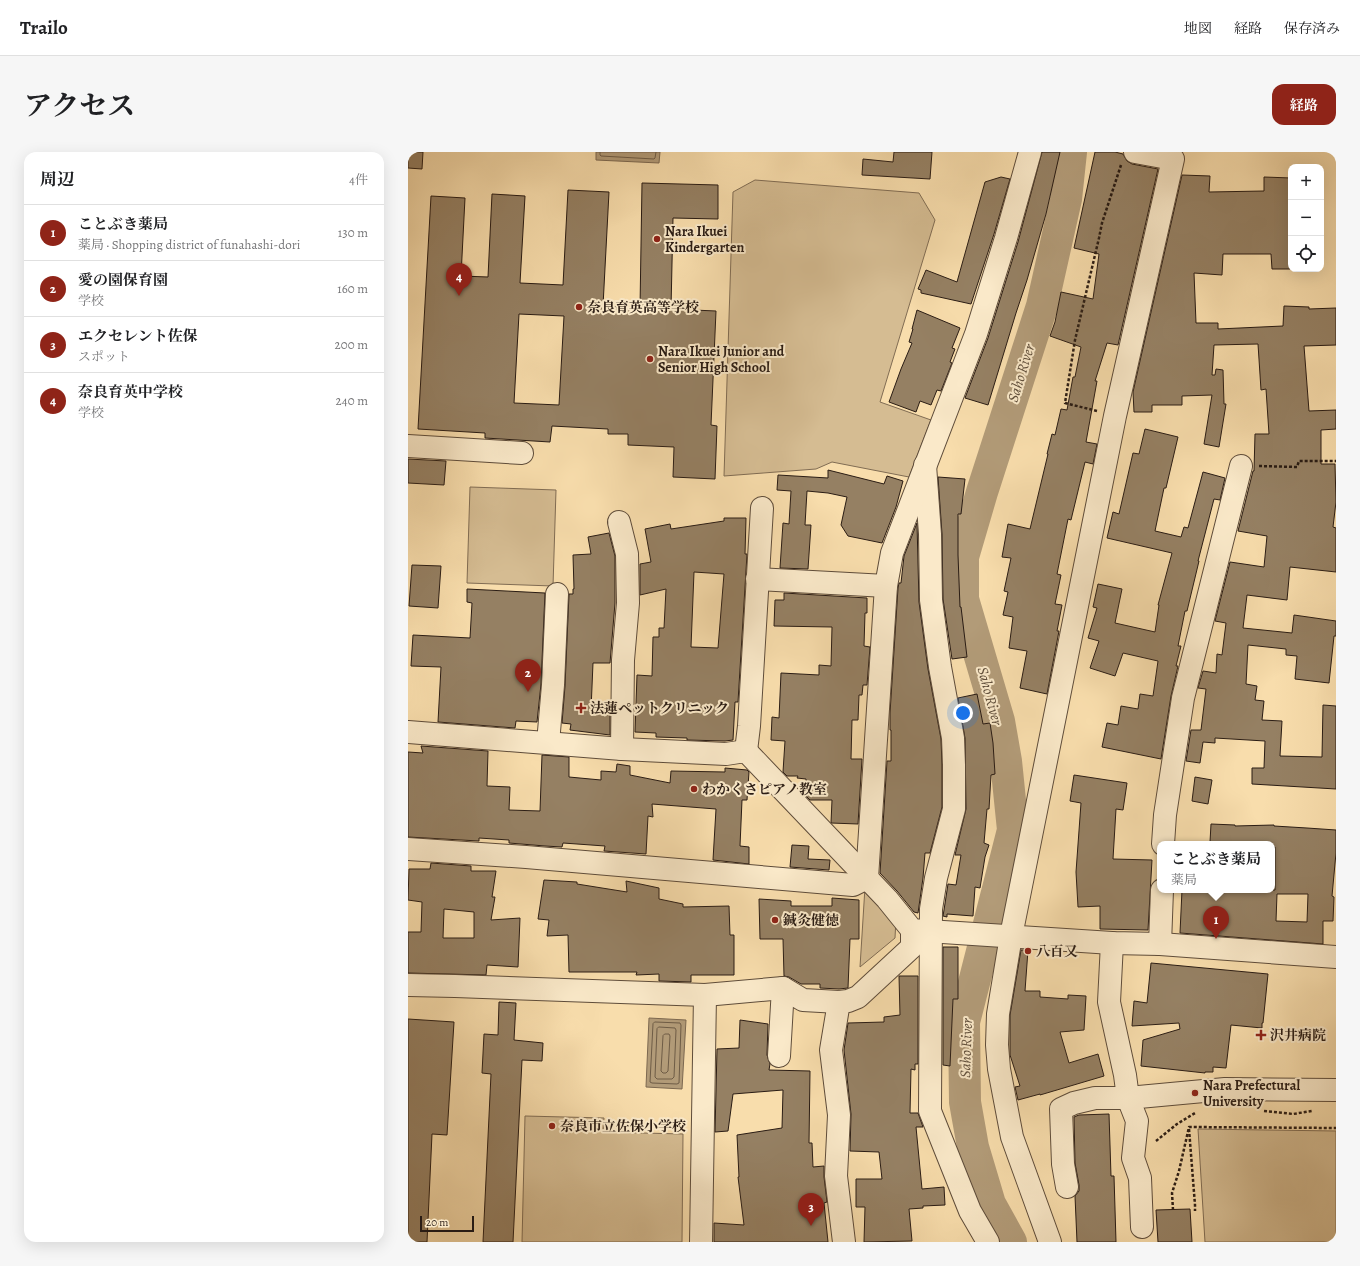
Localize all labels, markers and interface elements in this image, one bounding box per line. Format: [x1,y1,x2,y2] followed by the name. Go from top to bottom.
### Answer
[20,15,68,41] text: Trailo
[1184,19,1212,38] text: 地図
[1234,19,1262,38] text: 経路
[1284,19,1340,38] text: 保存済み
[1272,84,1336,125] button: 経路
[24,87,135,125] text: アクセス
[1288,164,1324,272] map controls
[1288,164,1324,200] button: +
[40,168,74,191] text: 周辺
[349,171,368,188] text: 4件
[1288,200,1324,236] button: −
[78,214,168,234] text: ことぶき薬局
[665,222,744,257] place label: Nara Ikuei Kindergarten
[51,224,55,241] text: 1
[338,224,368,241] text: 130 m
[652,234,662,244] marker: Nara Ikuei Kindergarten
[78,236,300,253] text: 薬局 · Shopping district of funahashi-dori
[1288,236,1324,272] button: locate
[446,263,472,296] pin: 4
[78,270,168,290] text: 愛の園保育園
[50,280,56,297] text: 2
[337,280,368,297] text: 160 m
[78,292,104,309] text: 学校
[587,298,699,317] place label: 奈良育英高等学校
[574,302,584,312] marker: 奈良育英高等学校
[78,326,198,346] text: エクセレント佐保
[50,336,56,353] text: 3
[335,336,368,353] text: 200 m
[1003,341,1039,404] water label: Saho River
[658,342,785,377] place label: Nara Ikuei Junior and Senior High School
[78,348,130,365] text: スポット
[645,354,655,364] marker: Nara Ikuei Junior and Senior High School
[78,382,183,402] text: 奈良育英中学校
[50,392,56,409] text: 4
[336,392,368,409] text: 240 m
[78,404,104,421] text: 学校
[515,659,541,692] pin: 2
[973,665,1008,728] water label: Saho River
[590,699,729,718] place label: 法蓮ペットクリニック
[575,702,587,714] marker: 法蓮ペットクリニック
[953,703,973,723] your location
[702,780,827,799] place label: わかくさピアノ教室
[689,784,699,794] marker: わかくさピアノ教室
[1157,841,1275,893] popup
[1171,849,1261,869] text: ことぶき薬局
[1171,871,1197,888] text: 薬局
[1203,906,1229,939] pin: 1
[783,911,839,930] place label: 鍼灸健徳
[770,915,780,925] marker: 鍼灸健徳
[1036,942,1078,961] place label: 八百又
[1023,946,1033,956] marker: 八百又
[955,1017,977,1078] water label: Saho River
[1270,1026,1326,1045] place label: 沢井病院
[1255,1029,1267,1041] marker: 沢井病院
[1203,1076,1300,1111] place label: Nara Prefectural University
[1190,1088,1200,1098] marker: Nara Prefectural University
[560,1117,686,1136] place label: 奈良市立佐保小学校
[547,1121,557,1131] marker: 奈良市立佐保小学校
[798,1193,824,1226] pin: 3
[420,1214,474,1233] scale bar
[426,1215,448,1230] text: 20 m

